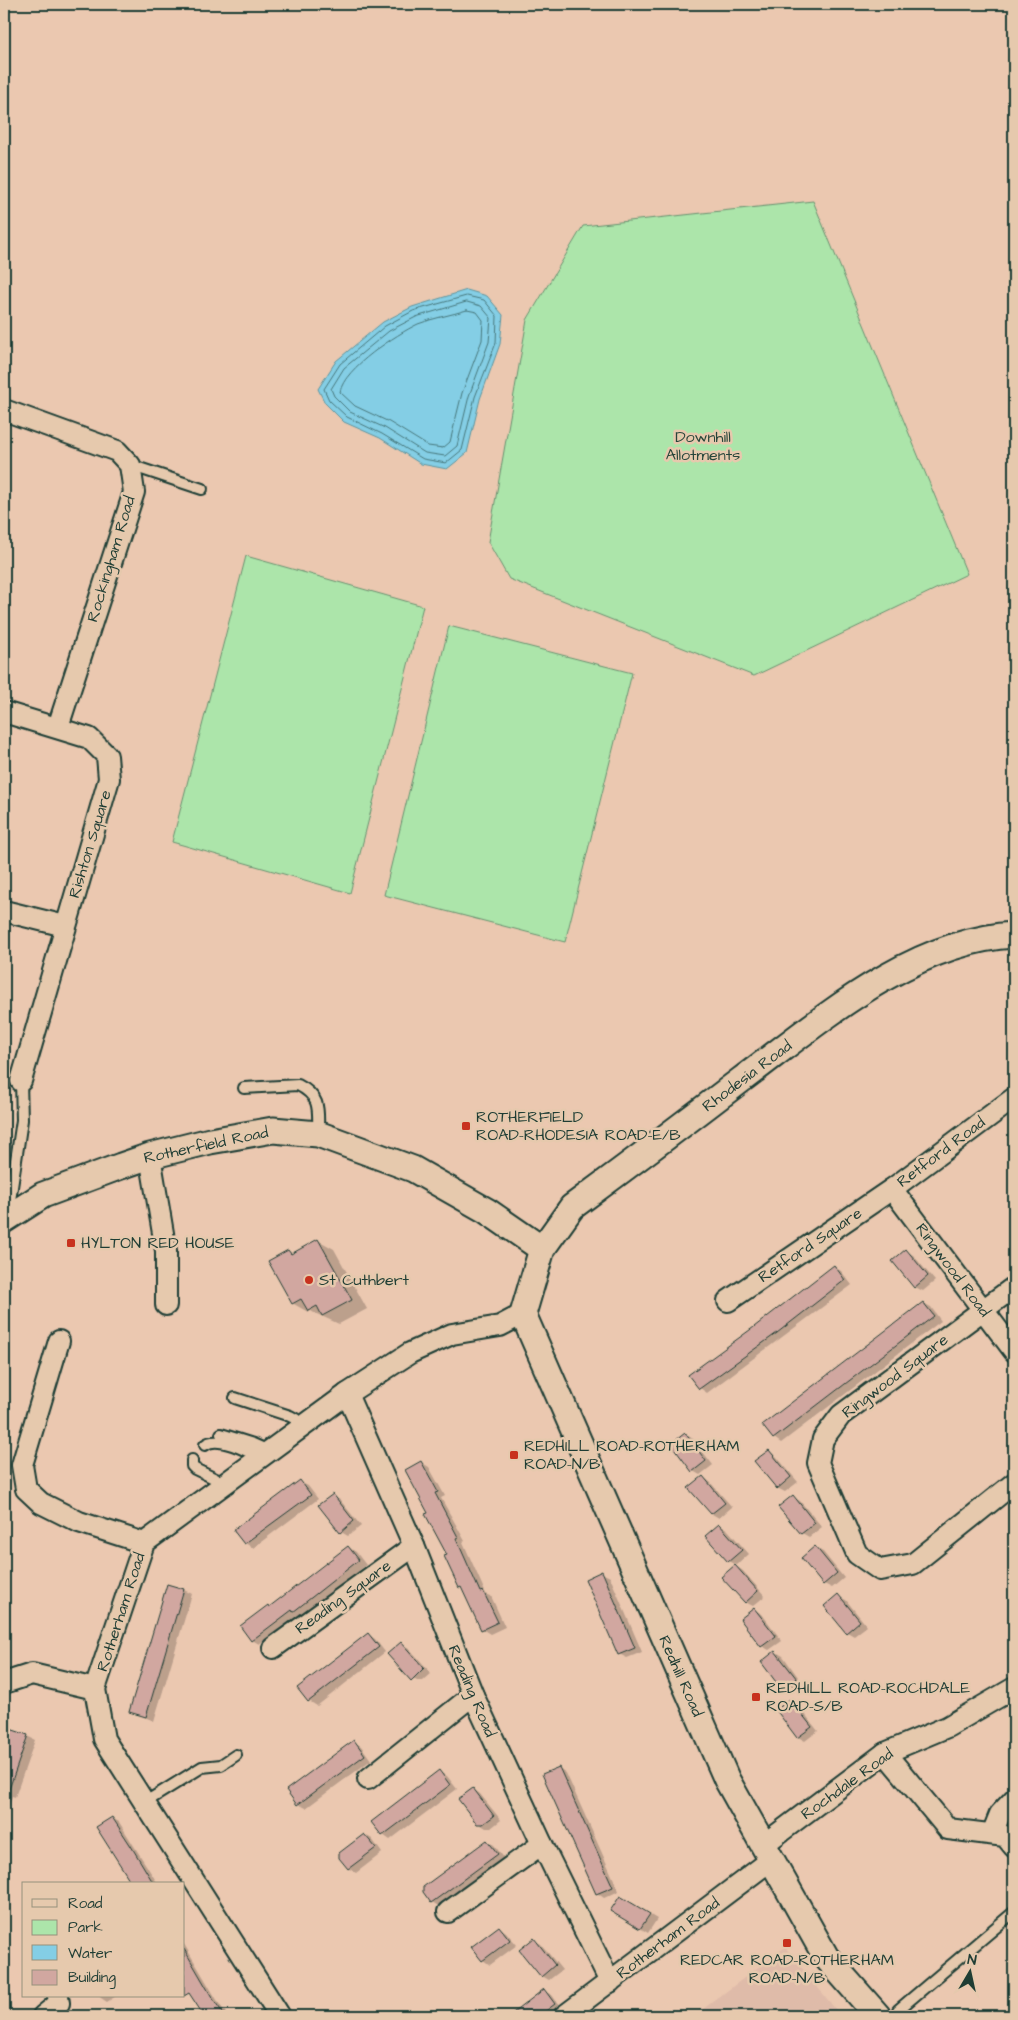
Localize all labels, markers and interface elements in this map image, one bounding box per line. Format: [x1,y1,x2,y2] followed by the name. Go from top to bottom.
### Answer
[666,426,740,466] park label: Downhill Allotments
[81,493,142,625] street label: Rockingham Road
[63,787,117,901] street label: Rishton Square
[698,1035,796,1117] street label: Rhodesia Road
[476,1106,681,1146] place label: ROTHERFIELD ROAD-RHODESIA ROAD-E/B
[892,1112,990,1192] street label: Retford Road
[460,1120,472,1132] marker: ROTHERFIELD ROAD-RHODESIA ROAD-E/B
[142,1121,270,1169] street label: Rotherfield Road
[754,1202,866,1288] street label: Retford Square
[910,1219,996,1322] street label: Ringwood Road
[81,1232,235,1254] place label: HYLTON RED HOUSE
[65,1237,77,1249] marker: HYLTON RED HOUSE
[319,1269,409,1291] place label: St Cuthbert
[303,1274,315,1286] marker: St Cuthbert
[837,1329,954,1424] street label: Ringwood Square
[524,1435,739,1475] place label: REDHILL ROAD-ROTHERHAM ROAD-N/B
[508,1449,520,1461] marker: REDHILL ROAD-ROTHERHAM ROAD-N/B
[91,1550,151,1674] street label: Rotherham Road
[291,1554,396,1640] street label: Reading Square
[653,1632,709,1720] street label: Redhill Road
[442,1641,501,1741] street label: Reading Road
[766,1677,970,1717] place label: REDHILL ROAD-ROCHDALE ROAD-S/B
[750,1691,762,1703] marker: REDHILL ROAD-ROCHDALE ROAD-S/B
[796,1743,898,1825] street label: Rochdale Road
[22,1882,185,1998] legend
[612,1892,724,1984] street label: Rotherham Road
[68,1893,103,1914] text: Road
[68,1917,103,1938] text: Park
[781,1937,793,1949] marker: REDCAR ROAD-ROTHERHAM ROAD-N/B
[68,1943,112,1964] text: Water
[946,1948,996,1998] north arrow
[680,1949,894,1989] place label: REDCAR ROAD-ROTHERHAM ROAD-N/B
[966,1950,978,1971] text: N
[68,1967,116,1989] text: Building

